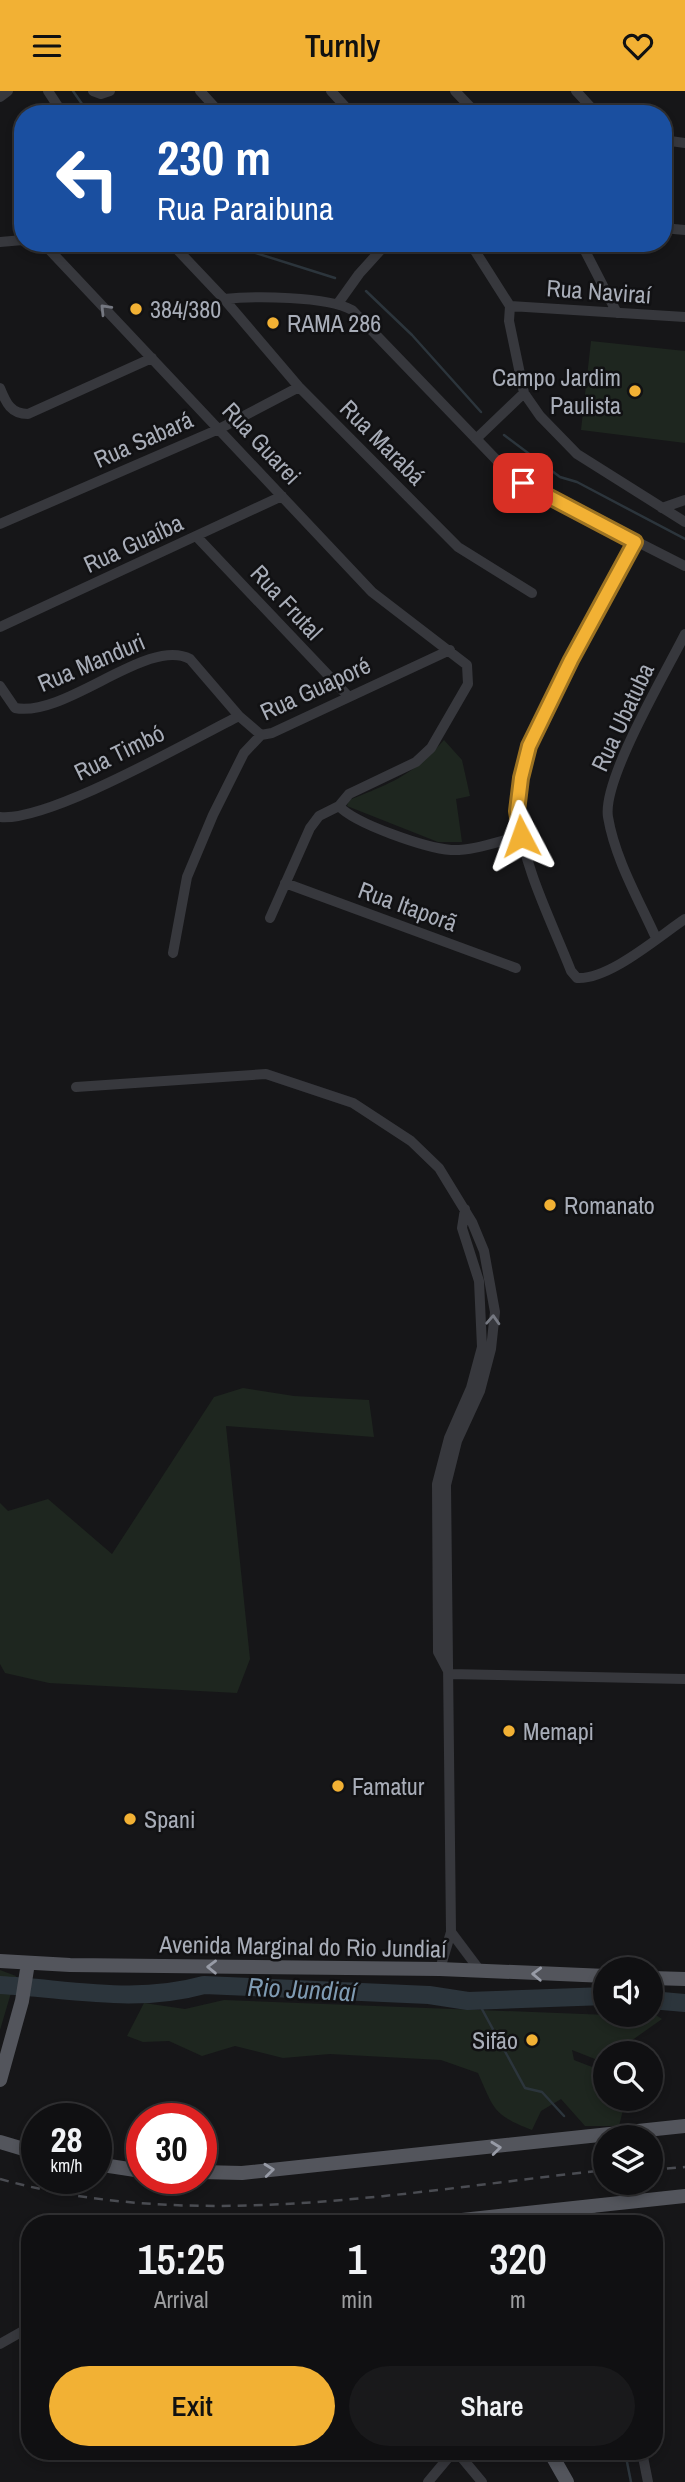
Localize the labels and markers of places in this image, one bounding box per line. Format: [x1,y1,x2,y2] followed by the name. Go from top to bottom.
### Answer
[150,293,221,325] place label: 384/380
[128,301,144,317] marker: 384/380
[287,307,381,339] place label: RAMA 286
[265,315,281,331] marker: RAMA 286
[492,361,621,421] place label: Campo Jardim Paulista
[627,383,643,399] marker: Campo Jardim Paulista
[493,453,553,513] pin
[564,1189,655,1221] place label: Romanato
[542,1197,558,1213] marker: Romanato
[523,1715,594,1747] place label: Memapi
[501,1723,517,1739] marker: Memapi
[352,1770,425,1802] place label: Famatur
[330,1778,346,1794] marker: Famatur
[144,1803,195,1835] place label: Spani
[122,1811,138,1827] marker: Spani
[472,2024,518,2056] place label: Sifão
[524,2032,540,2048] marker: Sifão

